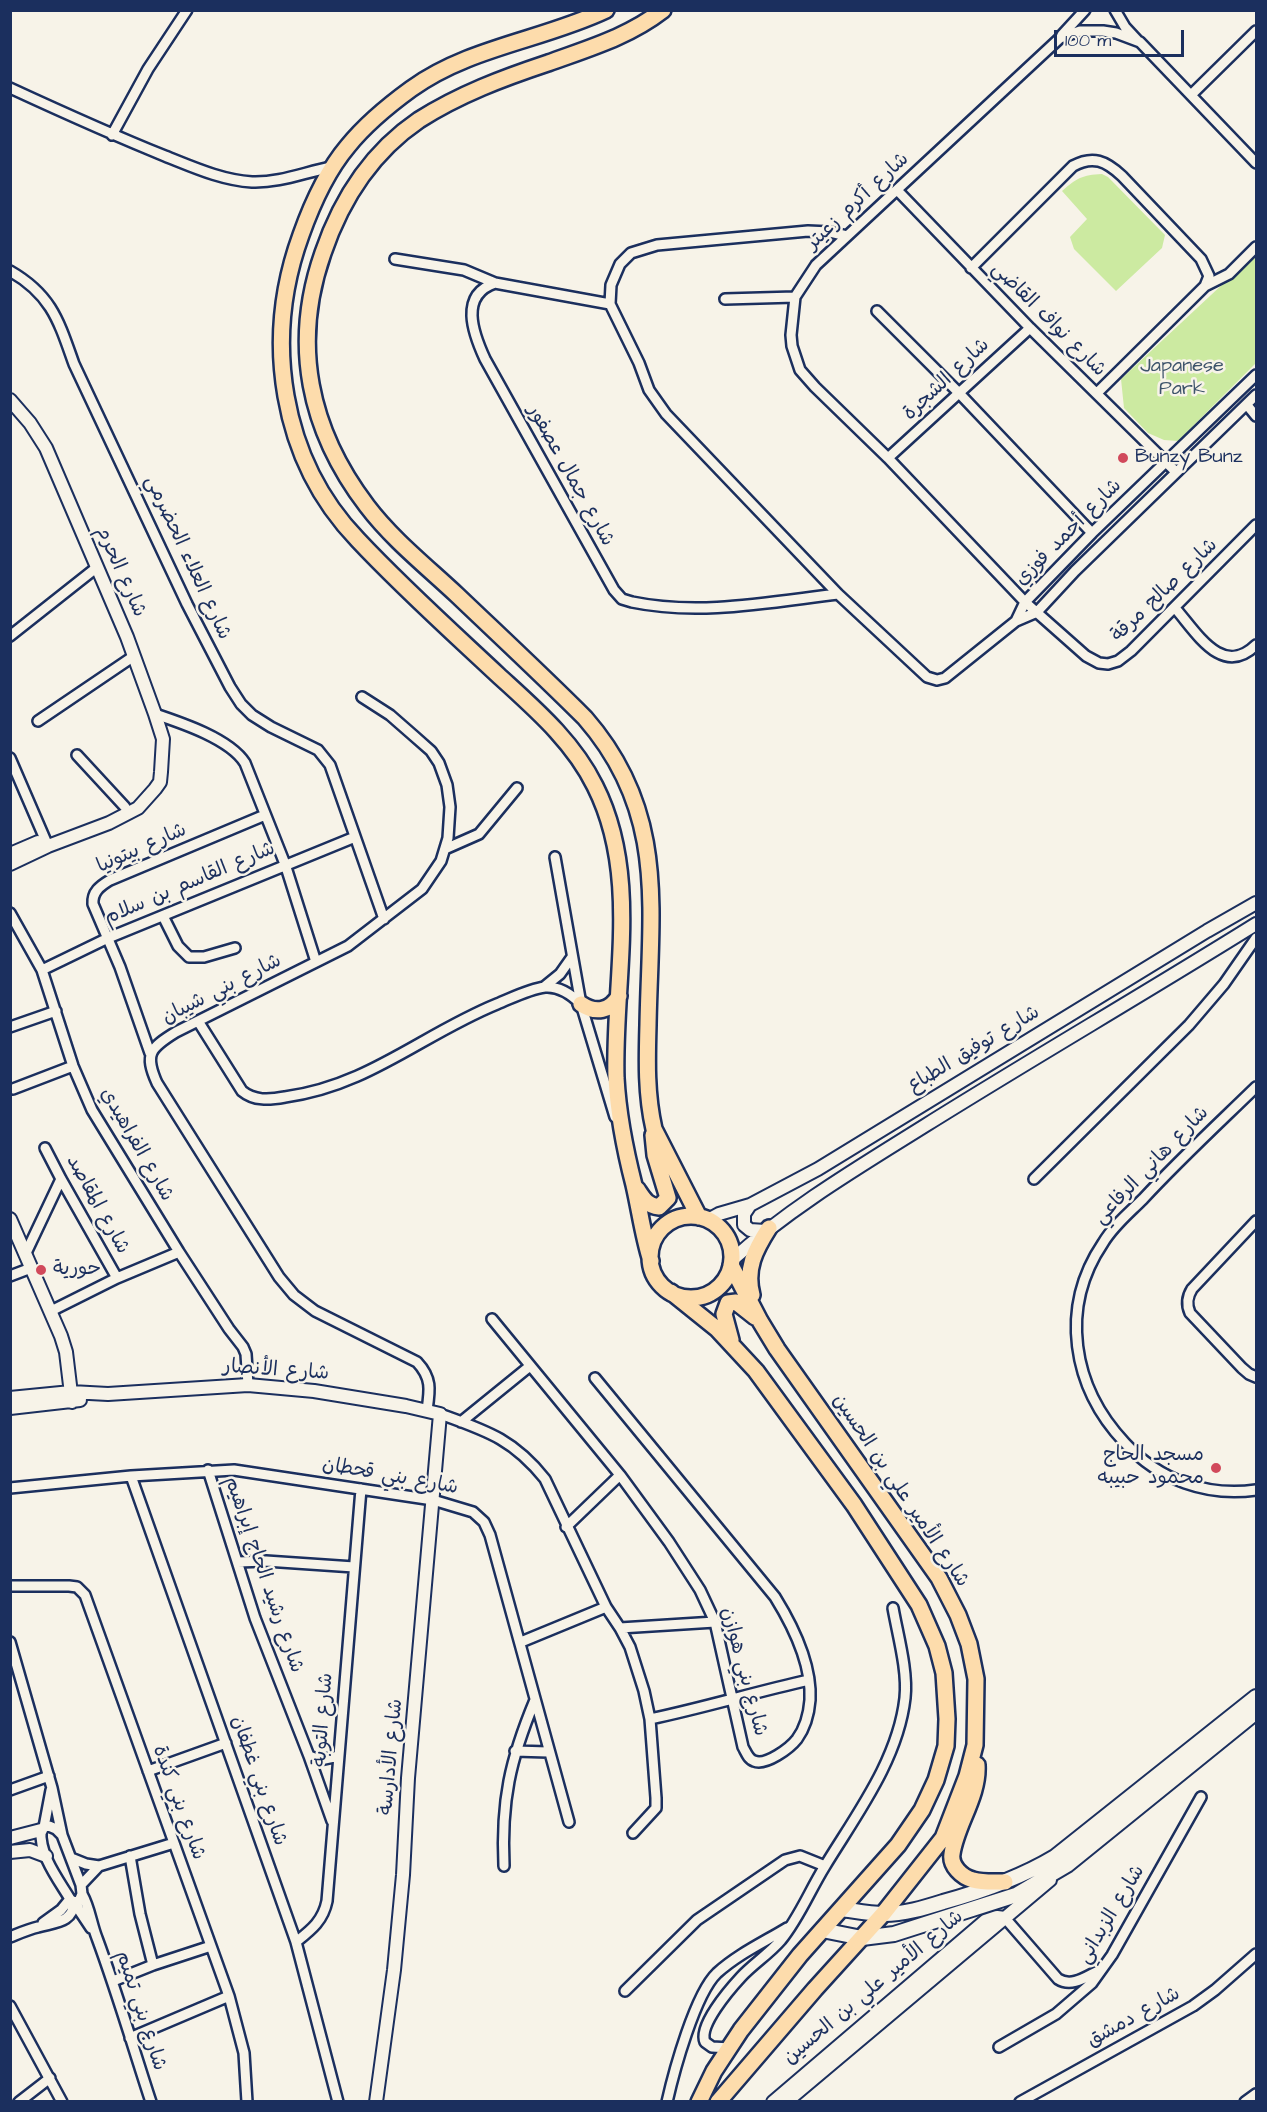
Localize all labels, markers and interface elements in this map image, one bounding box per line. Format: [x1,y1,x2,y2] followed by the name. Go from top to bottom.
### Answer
[1057,18,1188,56] scale bar
[1065,28,1111,53] text: 100 m
[801,148,915,256] street label: شارع أكرم زعيتر
[986,258,1110,382] street label: شارع نواف القاضي
[899,334,995,426] street label: شارع الشجرة
[1140,355,1224,402] park label: Japanese Park
[521,401,619,551] street label: شارع جمال عصفور
[1135,446,1243,470] place label: Bunzy Bunz
[1116,451,1130,465] marker: Bunzy Bunz
[139,472,235,644] street label: شارع العلاء الحضرمي
[1011,475,1127,591] street label: شارع أحمد فوزي
[89,523,151,621] street label: شارع الحرم
[1107,534,1223,648] street label: شارع صالح مرقة
[94,819,190,879] street label: شارع بيتونيا
[101,837,279,931] street label: شارع القاسم بن سلام
[158,950,286,1030] street label: شارع بني شيبان
[904,1001,1044,1099] street label: شارع توفيق الطباع
[94,1084,178,1206] street label: شارع الفراهيدي
[1089,1102,1215,1230] street label: شارع هاني الرفاعي
[60,1151,134,1259] street label: شارع المقاصد
[53,1258,101,1282] place label: حورية
[34,1263,48,1277] marker: حورية
[222,1355,330,1387] street label: شارع الأنصار
[826,1390,974,1592] street label: شارع الأمير علي بن الحسين
[1098,1444,1204,1491] place label: مسجد الحاج محمود حبيبه
[320,1453,460,1501] street label: شارع بني قحطان
[1209,1461,1223,1475] marker: مسجد الحاج محمود حبيبه
[218,1474,308,1676] street label: شارع رشيد الحاج إبراهيم
[714,1605,772,1739] street label: شارع بني هوازن
[309,1672,339,1768] street label: شارع التوبة
[375,1698,409,1816] street label: شارع الأدارسة
[225,1713,291,1849] street label: شارع بني غطفان
[146,1743,210,1863] street label: شارع بني كندة
[1073,1861,1151,1969] street label: شارع الزبداني
[779,1906,969,2070] street label: شارع الأمير علي بن الحسين
[109,1948,171,2074] street label: شارع بني تميم
[1083,1983,1185,2053] street label: شارع دمشق

